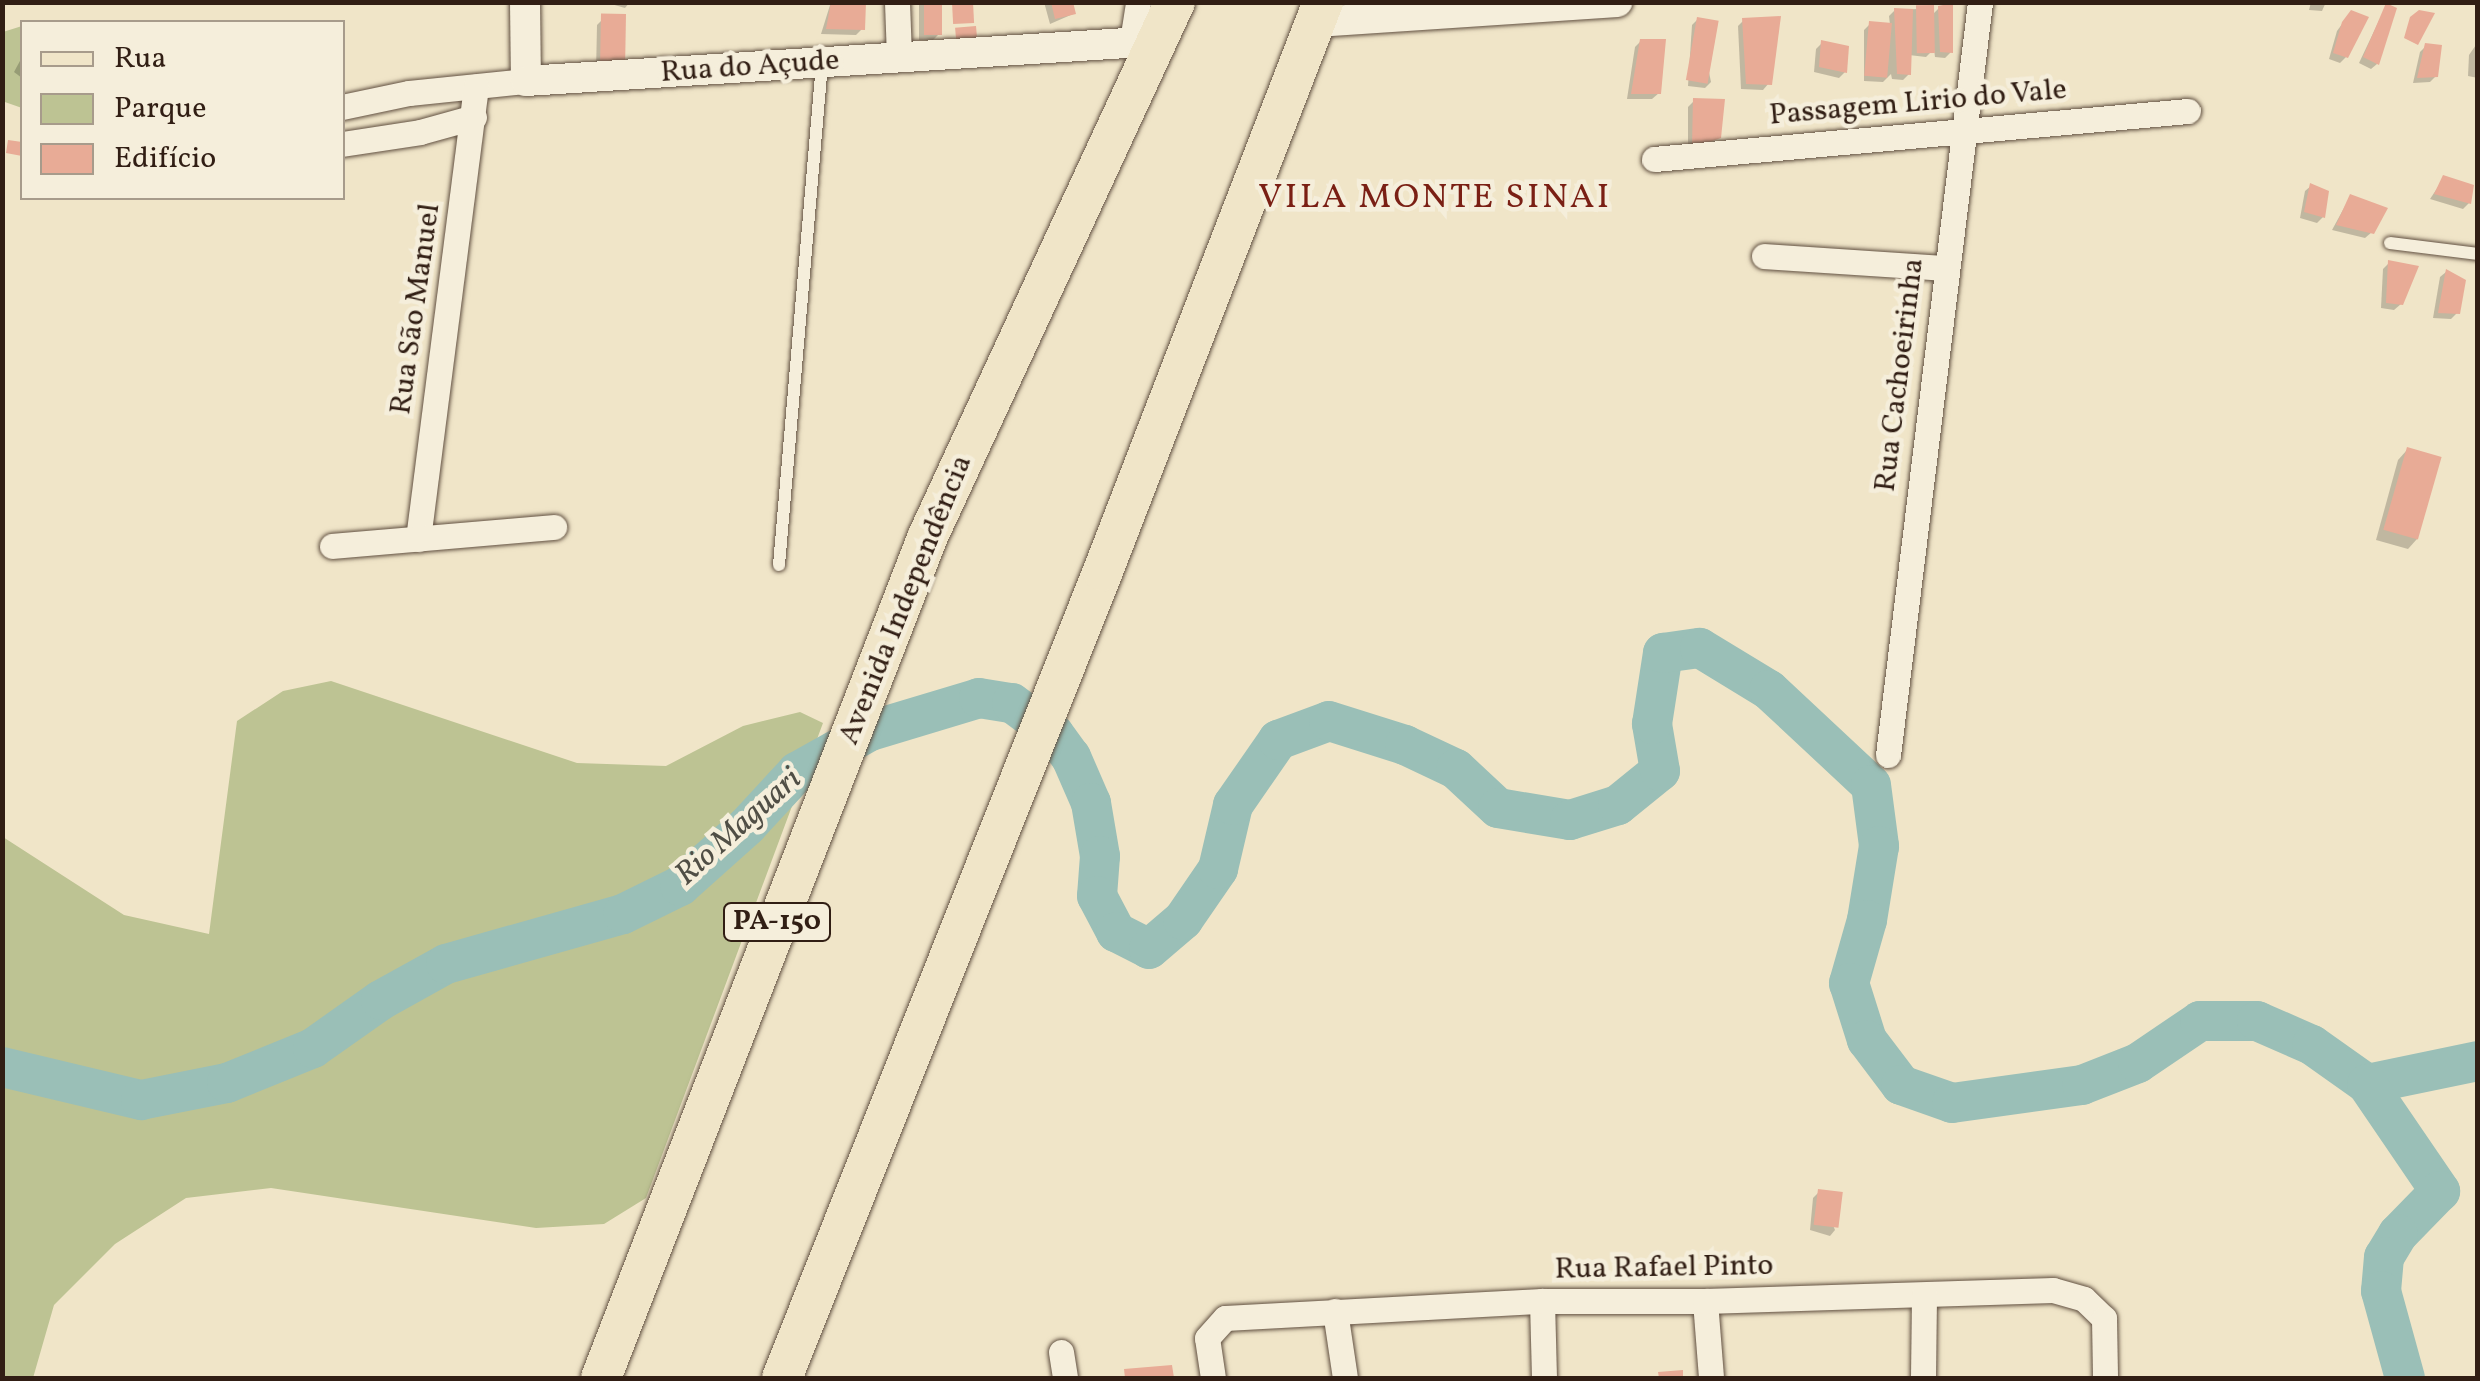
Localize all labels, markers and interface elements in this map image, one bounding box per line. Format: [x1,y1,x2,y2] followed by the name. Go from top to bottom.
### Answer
[20,20,345,200] legend
[114,38,166,80] text: Rua
[659,43,841,91] street label: Rua do Açude
[1767,72,2069,134] street label: Passagem Lirio do Vale
[114,88,206,130] text: Parque
[114,138,216,180] text: Edifício
[1258,177,1612,219] district label: VILA MONTE SINAI
[383,201,449,417] street label: Rua São Manuel
[1868,256,1932,494] street label: Rua Cachoeirinha
[831,450,981,750] street label: Avenida Independência
[668,761,810,895] water label: Rio Maguari
[722,899,832,945] road number: PA-150
[1554,1248,1774,1288] street label: Rua Rafael Pinto

